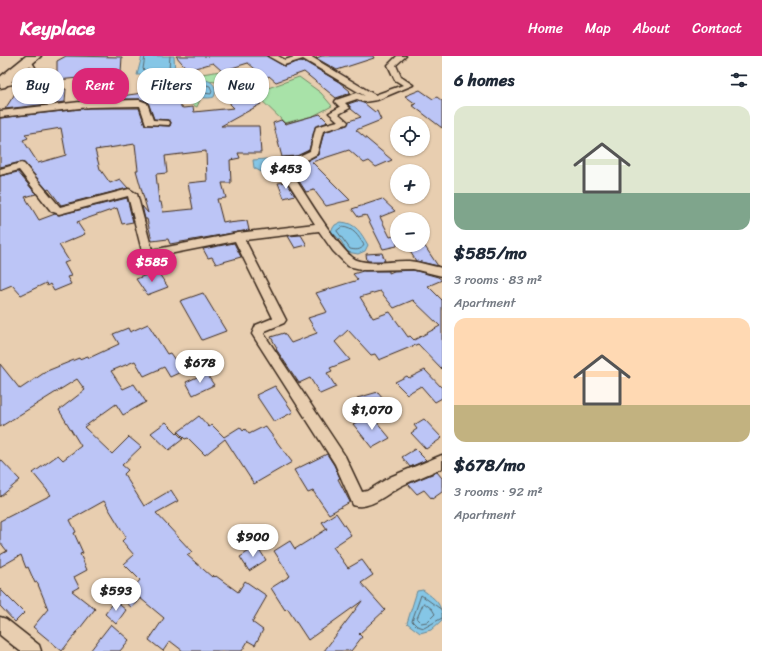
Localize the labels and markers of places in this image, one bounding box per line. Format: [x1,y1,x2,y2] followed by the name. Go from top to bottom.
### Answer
[262,156,310,190] pin: $453
[128,249,176,283] pin: $585
[176,350,224,384] pin: $678
[339,397,405,431] pin: $1,070
[229,524,277,558] pin: $900
[92,578,140,612] pin: $593

